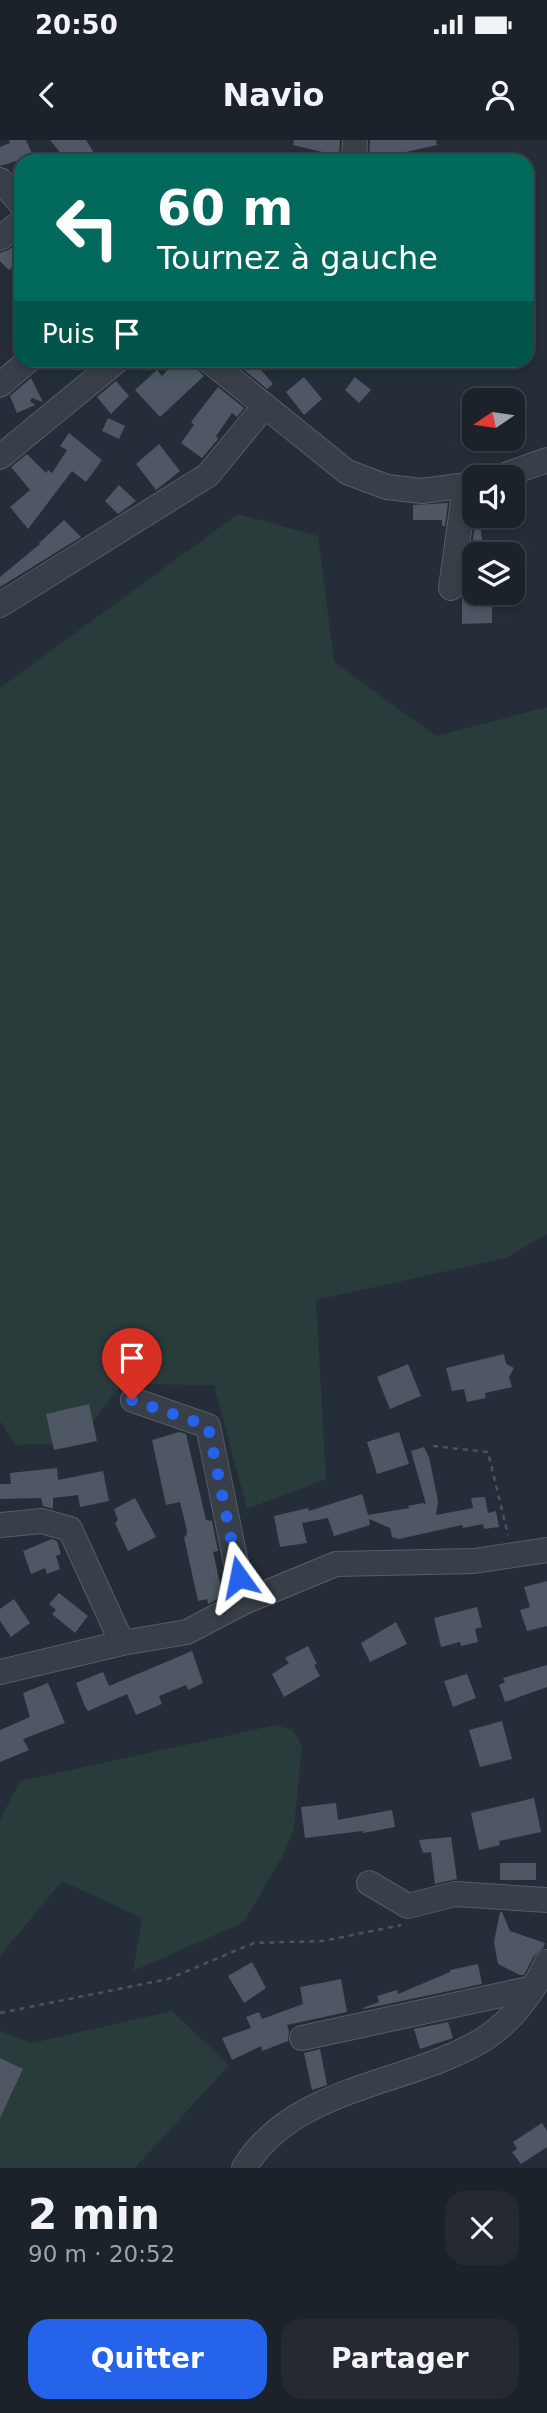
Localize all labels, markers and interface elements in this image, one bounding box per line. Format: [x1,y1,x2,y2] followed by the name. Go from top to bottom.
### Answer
[35,10,118,40] text: 20:50
[28,76,66,114] icon: back
[222,76,325,114] text: Navio
[481,76,519,114] icon: person
[157,180,293,237] text: 60 m
[42,182,133,273] icon: left
[157,239,438,277] text: Tournez à gauche
[108,315,146,353] icon: arrive
[42,319,94,349] text: Puis
[462,388,525,452] north arrow
[462,388,525,605] map controls
[462,465,525,528] button: sound
[462,542,525,605] button: layers
[102,1328,162,1400] pin
[113,1339,151,1377] icon: arrive
[202,1540,276,1614] position arrow
[28,2190,160,2239] text: 2 min
[445,2191,519,2265] button: close
[28,2241,175,2267] text: 90 m · 20:52
[28,2319,267,2399] button: Quitter
[281,2319,519,2399] button: Partager

